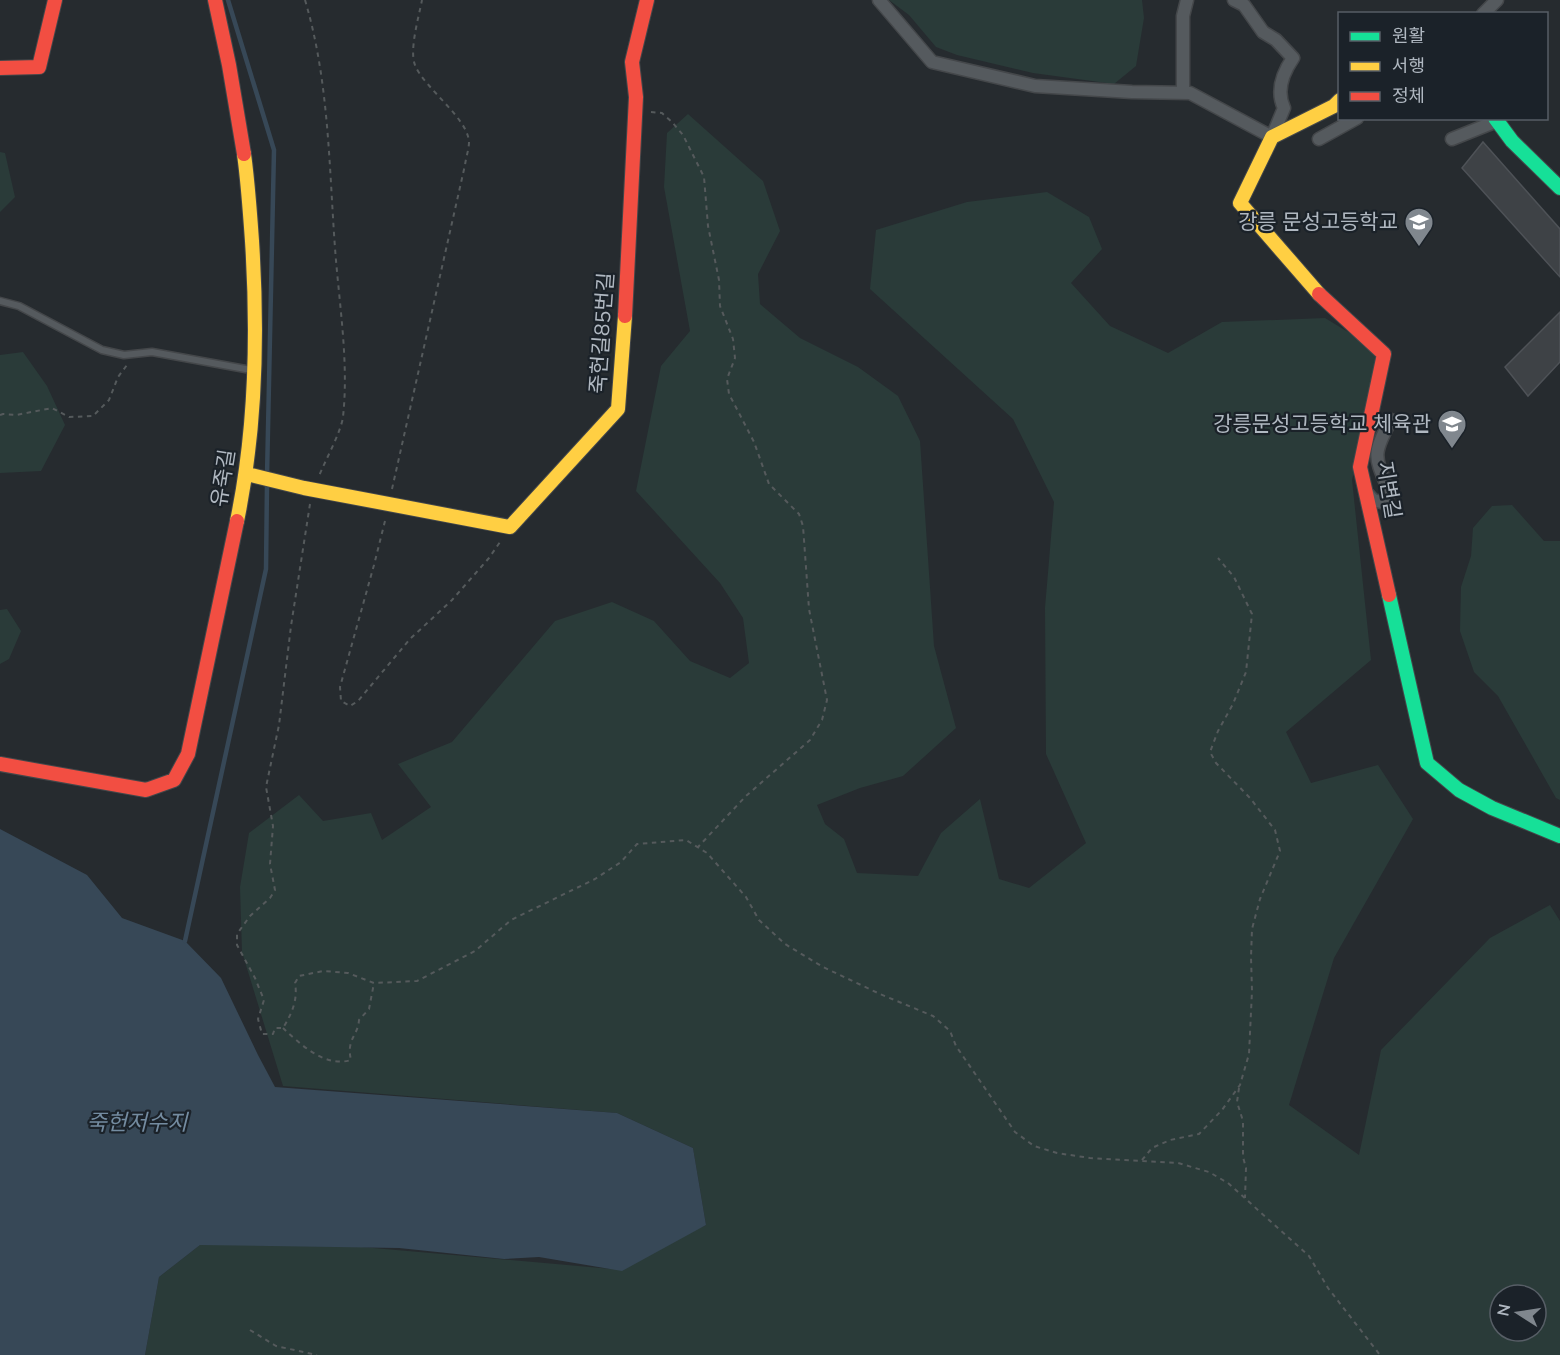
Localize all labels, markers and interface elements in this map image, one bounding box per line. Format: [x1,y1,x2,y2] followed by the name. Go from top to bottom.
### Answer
[1338,12,1548,120] legend
[1392,24,1425,48] text: 원활
[1392,54,1425,78] text: 서행
[1392,84,1425,108] text: 정체
[1403,206,1435,248] school or university icon: 강릉 문성고등학교
[1238,208,1398,236] place label: 강릉 문성고등학교
[584,271,620,395] street label: 죽헌길85번길
[1436,408,1468,450] school or university icon: 강릉문성고등학교 체육관
[1213,410,1431,438] place label: 강릉문성고등학교 체육관
[205,447,241,509] street label: 유죽길
[1371,459,1407,521] street label: 지변길
[86,1108,189,1138] water label: 죽헌저수지
[1488,1283,1548,1343] north arrow
[1492,1302,1516,1318] text: N

